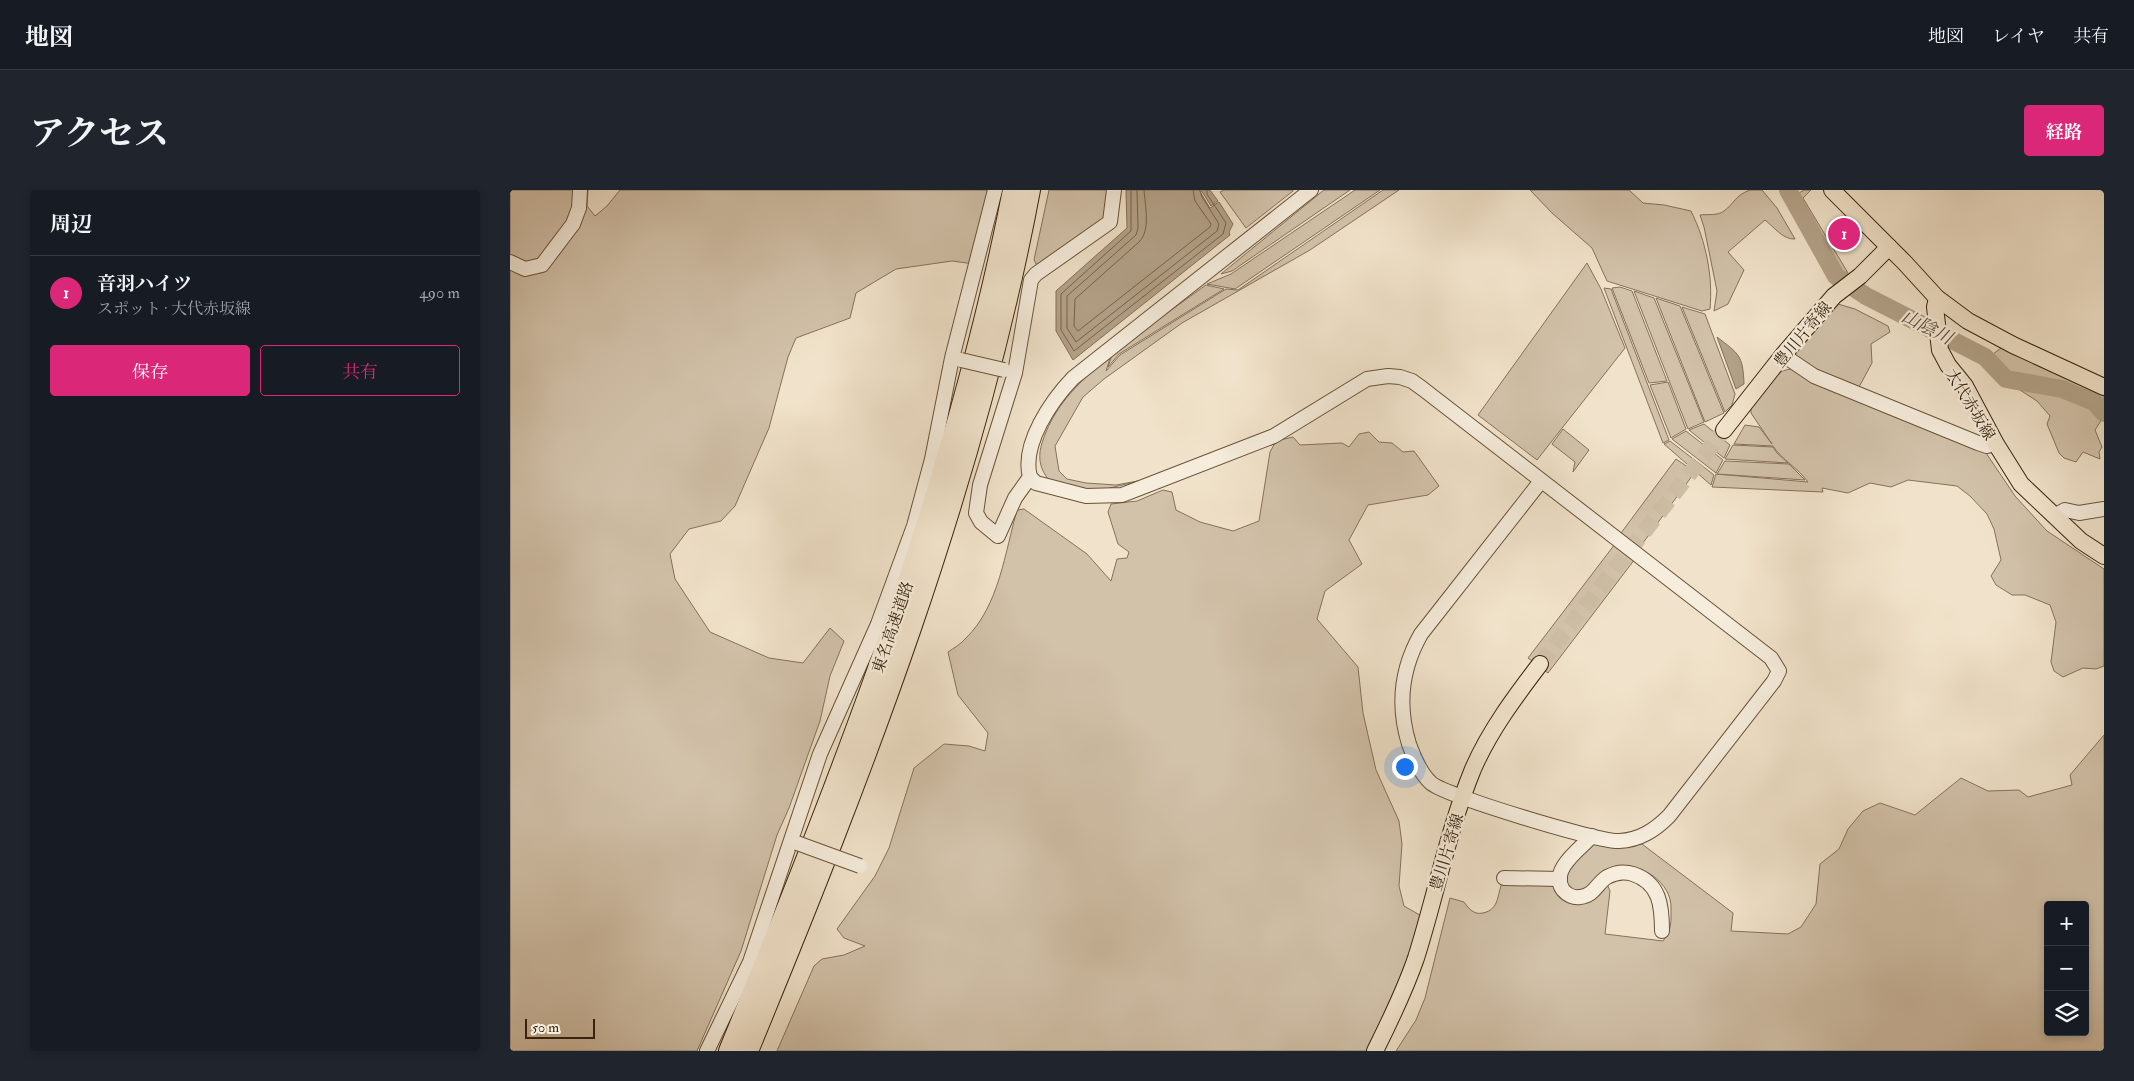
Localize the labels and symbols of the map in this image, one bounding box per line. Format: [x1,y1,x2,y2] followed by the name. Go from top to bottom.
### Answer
[1828,215,1860,253] pin: 1
[1769,298,1836,372] street label: 豊川片寄線
[1897,305,1958,351] water label: 山陰川
[1941,365,1999,444] street label: 大代赤坂線
[868,579,918,676] street label: 東名高速道路
[1392,754,1418,780] your location
[1426,811,1468,893] street label: 豊川片寄線
[525,1016,595,1039] scale bar

